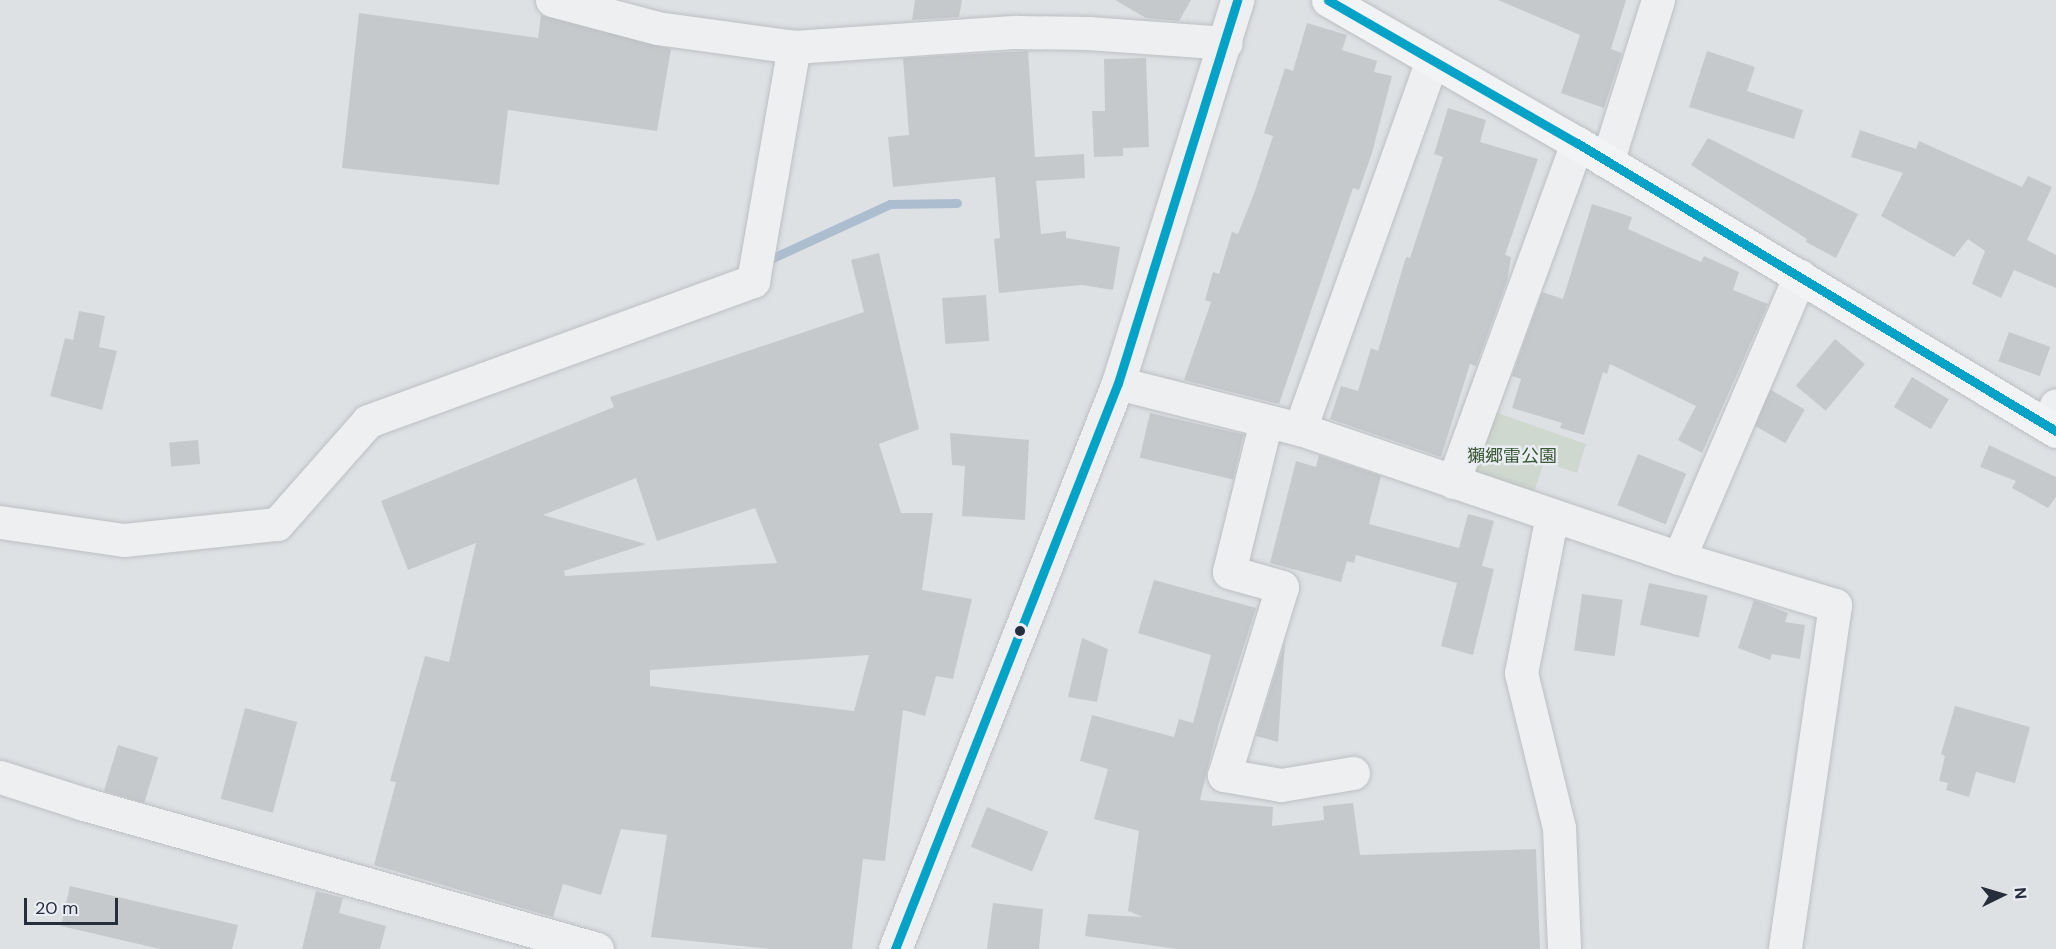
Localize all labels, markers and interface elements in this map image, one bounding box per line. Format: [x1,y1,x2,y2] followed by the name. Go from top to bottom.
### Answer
[1467,445,1557,467] park label: 獺郷雷公園
[1014,625,1026,637] unlabelled marker
[1972,865,2032,925] north arrow
[27,886,122,924] scale bar
[2009,887,2031,900] text: N
[35,896,78,920] text: 20 m

